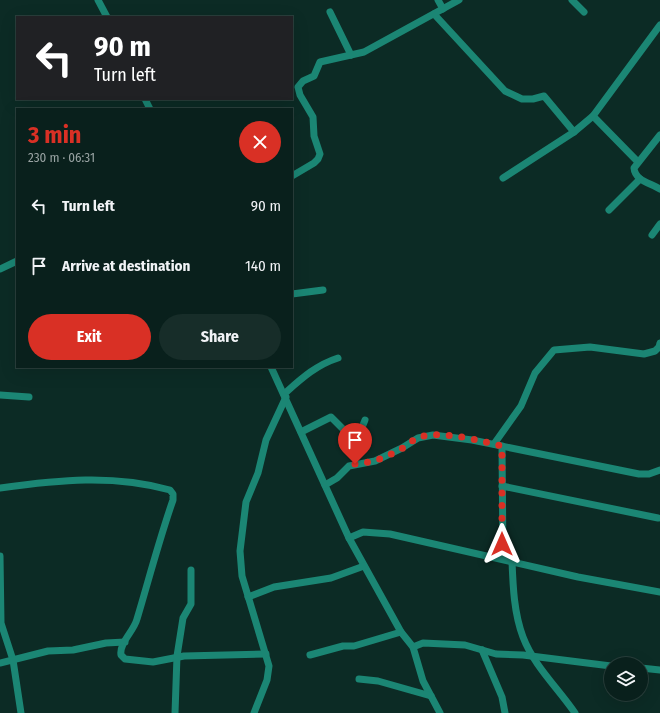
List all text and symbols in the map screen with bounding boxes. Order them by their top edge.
text: 90 m [94,30,151,63]
icon: left [28,32,80,84]
text: Turn left [94,64,156,86]
text: 3 min [28,121,81,149]
button: close [239,121,281,163]
text: 230 m · 06:31 [28,150,95,165]
icon: left [28,195,50,217]
text: Turn left [62,197,115,215]
text: 90 m [251,197,281,215]
icon: arrive [28,255,50,277]
text: Arrive at destination [62,257,190,275]
text: 140 m [245,257,281,275]
button: Exit [28,314,151,360]
button: Share [159,314,281,360]
pin [338,423,372,464]
icon: arrive [344,429,366,451]
position arrow [481,523,523,565]
map controls [604,657,648,701]
button: layers [604,657,648,701]

